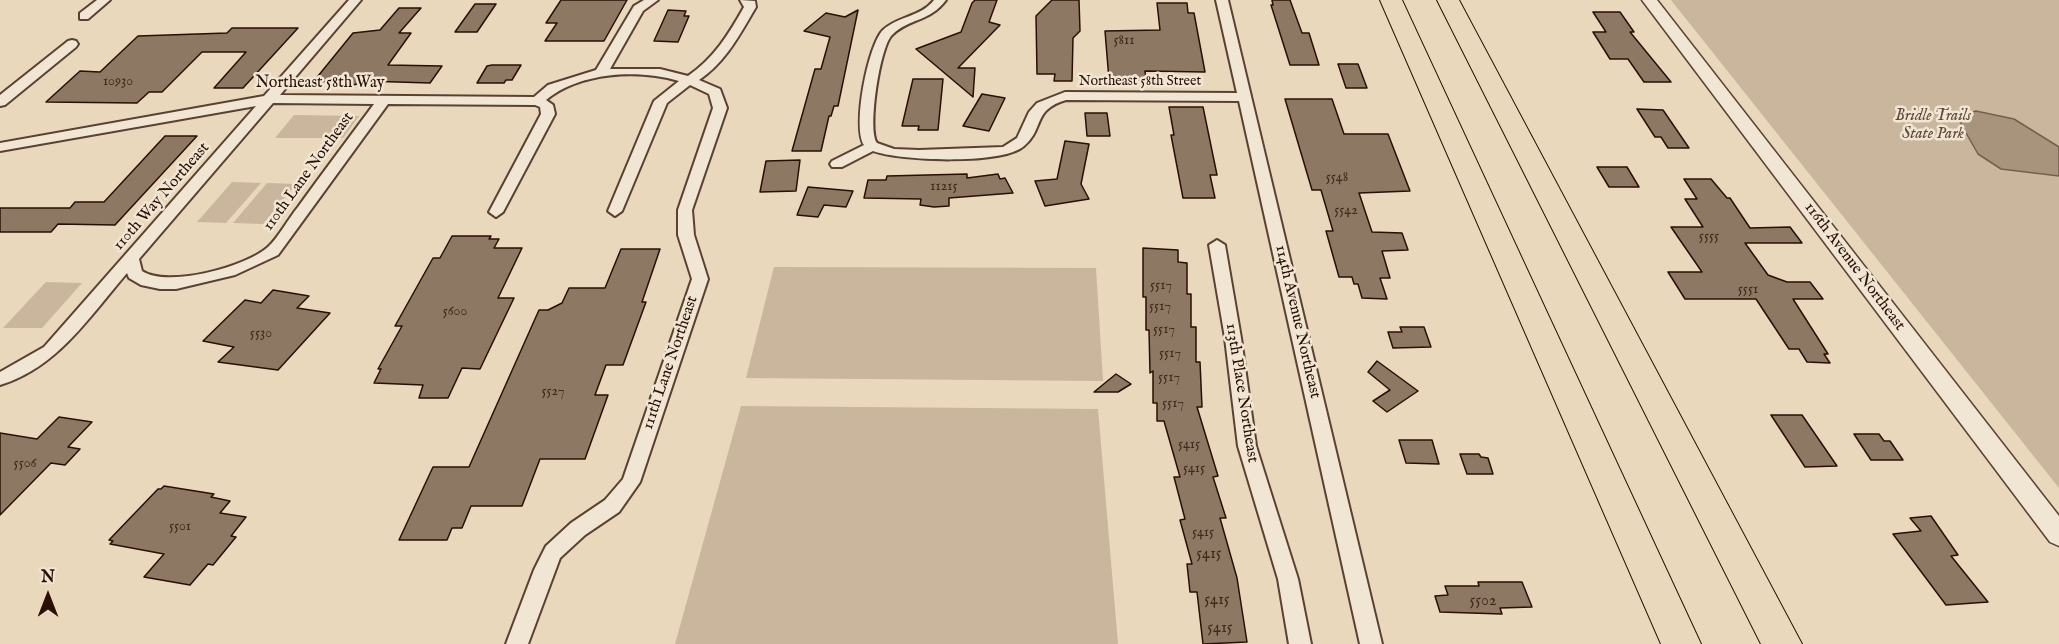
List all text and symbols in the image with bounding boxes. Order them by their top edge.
house number: 5811 [1114,33,1134,49]
house number: 10930 [103,74,133,90]
street label: Northeast 58th Way [255,74,385,94]
street label: Northeast 58th Street [1079,74,1201,90]
park label: Bridle Trails State Park [1895,107,1971,145]
street label: 110th Lane Northeast [259,109,359,235]
street label: 110th Way Northeast [110,139,214,255]
house number: 5548 [1326,170,1348,186]
house number: 11215 [930,179,958,195]
street label: 116th Avenue Northeast [1799,199,1909,335]
house number: 5542 [1334,203,1358,219]
house number: 5555 [1699,229,1719,245]
street label: 114th Avenue Northeast [1270,243,1324,401]
house number: 5517 [1150,278,1172,294]
house number: 5551 [1738,282,1758,298]
street label: 111th Lane Northeast [639,294,703,432]
house number: 5517 [1149,299,1171,315]
house number: 5600 [443,304,467,320]
house number: 5517 [1153,322,1175,338]
street label: 113th Place Northeast [1221,322,1261,464]
house number: 5530 [250,326,272,342]
house number: 5517 [1159,346,1181,362]
house number: 5517 [1158,370,1180,386]
house number: 5527 [541,384,565,400]
house number: 5517 [1162,396,1184,412]
house number: 5415 [1178,437,1200,453]
house number: 5506 [14,456,36,472]
house number: 5415 [1183,461,1205,477]
house number: 5501 [169,519,191,535]
house number: 5415 [1192,525,1214,541]
house number: 5415 [1196,545,1222,565]
north arrow [18,566,78,626]
text: N [41,568,55,588]
house number: 5415 [1204,591,1230,611]
house number: 5502 [1470,592,1496,612]
house number: 5415 [1207,619,1233,639]

